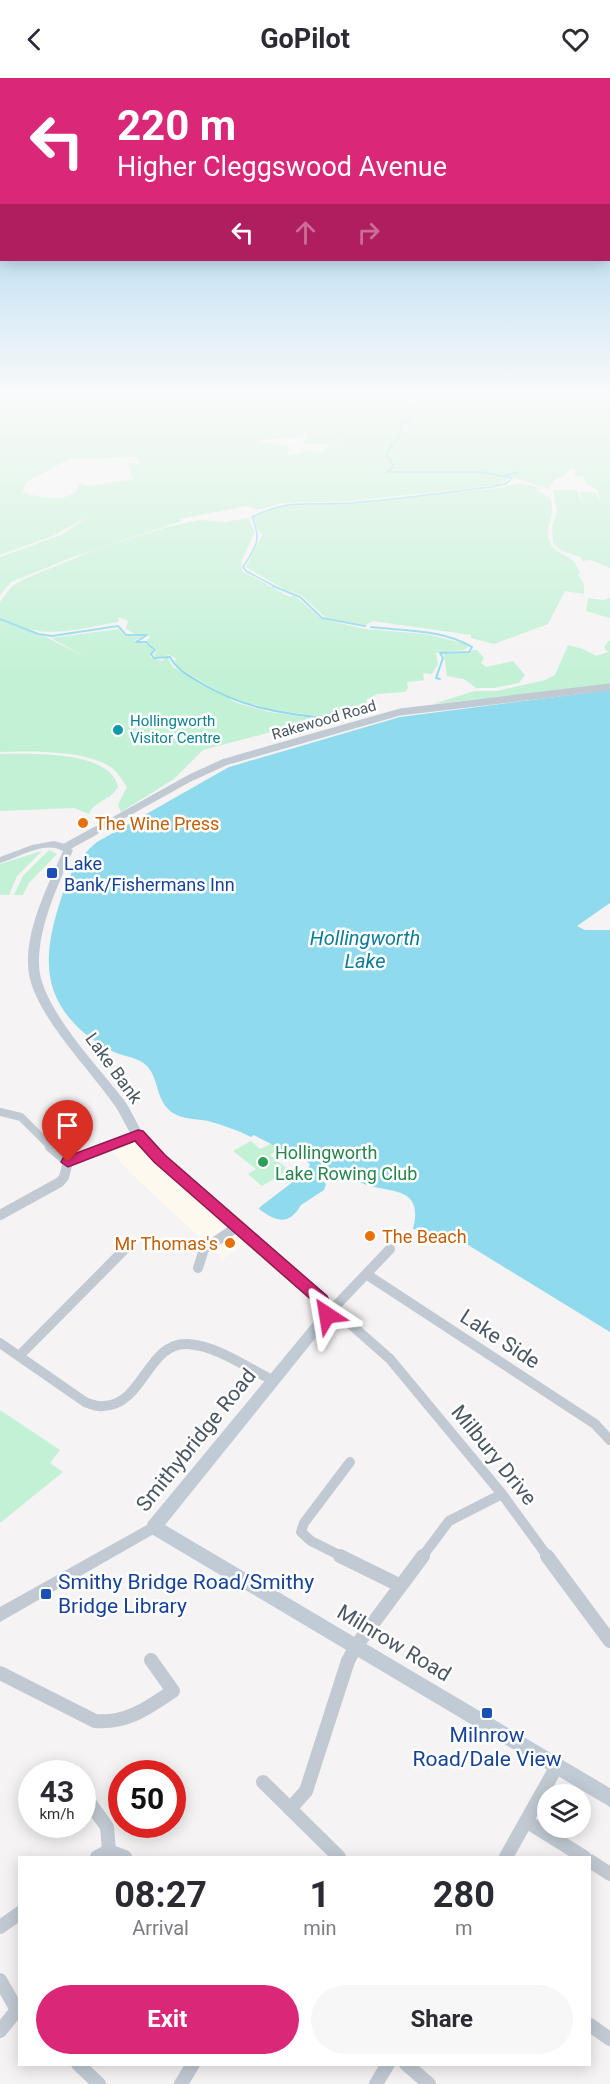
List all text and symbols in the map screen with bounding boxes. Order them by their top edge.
icon: back [18,23,51,56]
text: GoPilot [260,23,350,55]
icon: heart [559,23,592,56]
text: 220 m [117,101,236,150]
icon: left [18,102,96,180]
text: Higher Cleggswood Avenue [117,151,447,183]
icon: left [226,216,259,249]
icon: ahead [289,216,322,249]
icon: right [352,216,385,249]
street label: Rakewood Road [270,696,378,744]
place label: Hollingworth Visitor Centre [130,712,221,747]
marker: Hollingworth Visitor Centre [111,723,125,737]
place label: The Wine Press [95,813,219,834]
marker: The Wine Press [76,816,90,830]
place label: Lake Bank/Fishermans Inn [64,853,235,895]
marker: Lake Bank/Fishermans Inn [45,866,59,880]
water label: Hollingworth Lake [310,926,420,973]
street label: Lake Bank [81,1028,147,1108]
pin [42,1100,93,1162]
icon: arrive [51,1109,84,1142]
place label: Hollingworth Lake Rowing Club [275,1142,417,1184]
marker: Hollingworth Lake Rowing Club [256,1155,270,1169]
place label: The Beach [382,1226,467,1247]
marker: The Beach [363,1229,377,1243]
place label: Mr Thomas's [115,1233,218,1254]
marker: Mr Thomas's [223,1236,237,1250]
position arrow [295,1283,359,1347]
street label: Lake Side [456,1304,544,1374]
street label: Smithybridge Road [131,1364,261,1516]
street label: Milbury Drive [446,1400,542,1510]
place label: Smithy Bridge Road/Smithy Bridge Library [58,1570,314,1618]
marker: Smithy Bridge Road/Smithy Bridge Library [39,1587,53,1601]
street label: Milnrow Road [333,1600,455,1686]
marker: Milnrow Road/Dale View [480,1706,494,1720]
place label: Milnrow Road/Dale View [413,1723,562,1771]
speed limit sign: 50 [108,1760,186,1838]
text: 43 [40,1774,74,1809]
map controls [537,1784,591,1838]
button: layers [537,1784,591,1838]
text: km/h [39,1805,75,1823]
text: 08:27 [114,1874,207,1916]
text: 1 [310,1874,330,1916]
text: 280 [433,1874,495,1916]
text: Arrival [132,1916,189,1940]
text: min [303,1916,337,1940]
text: m [455,1916,473,1940]
button: Exit [36,1985,299,2054]
button: Share [311,1985,573,2054]

